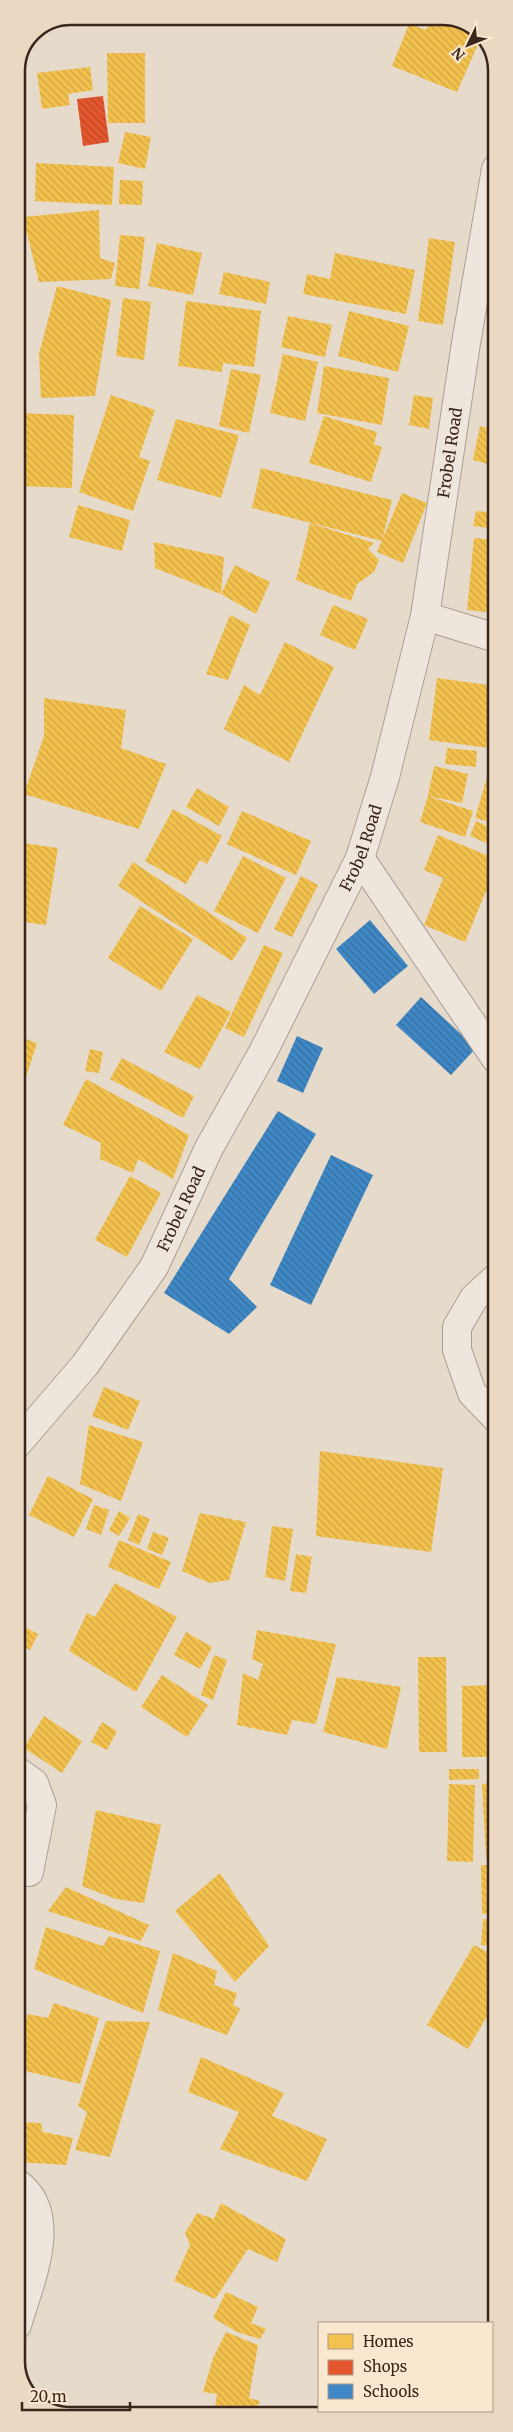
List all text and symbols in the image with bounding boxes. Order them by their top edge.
north arrow [443,20,493,70]
text: N [448,44,469,64]
street label: Frobel Road [433,406,466,499]
street label: Frobel Road [335,802,386,895]
street label: Frobel Road [153,1163,209,1255]
legend [318,2322,493,2412]
text: Homes [363,2332,414,2351]
text: Shops [363,2357,407,2376]
scale bar [22,2380,130,2412]
text: Schools [363,2382,419,2401]
text: 20 m [30,2387,67,2406]

